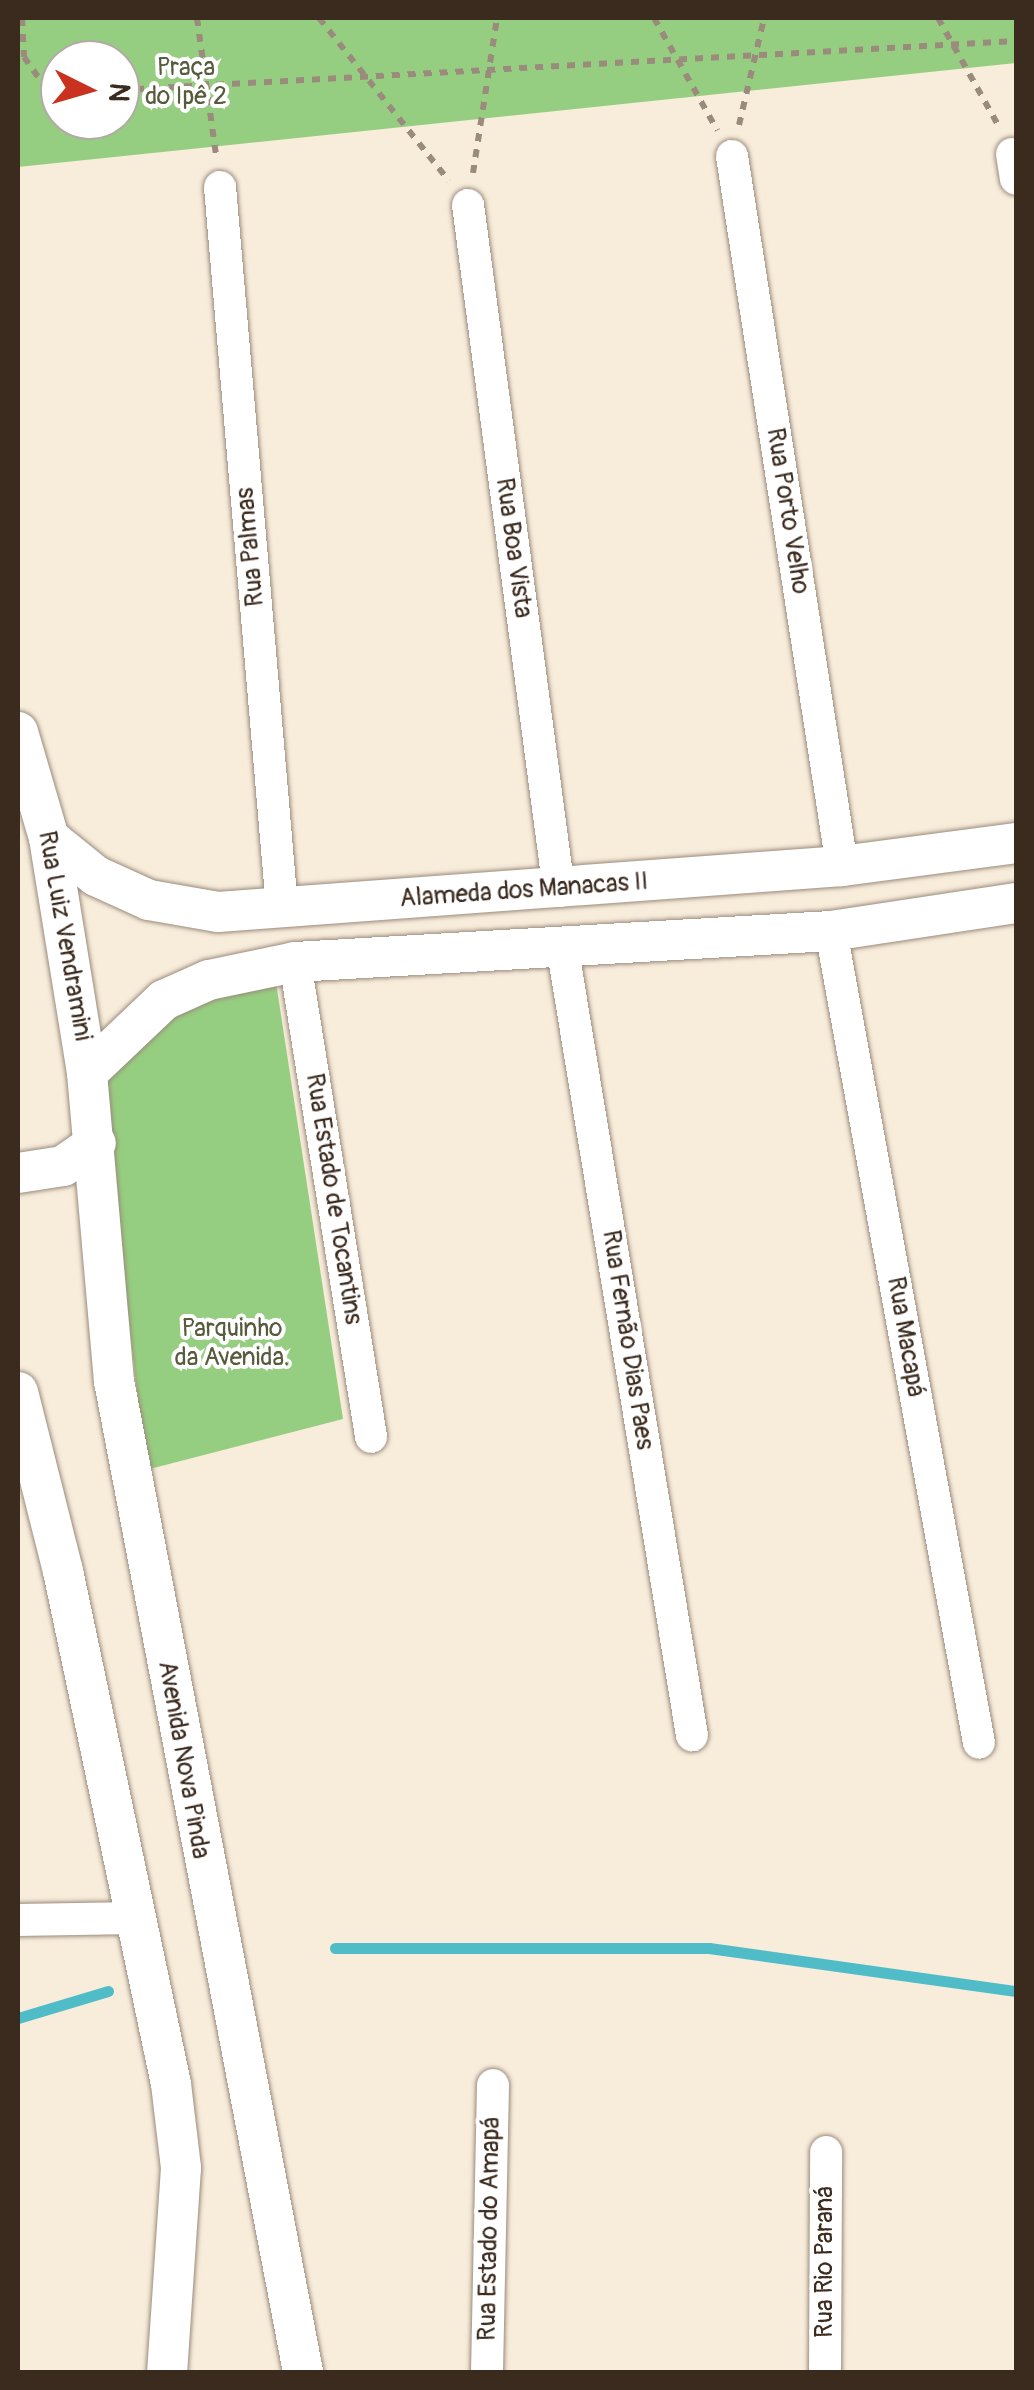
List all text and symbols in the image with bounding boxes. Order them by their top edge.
north arrow [40,40,140,140]
park label: Praça do Ipê 2 [145,54,227,113]
text: N [100,82,137,103]
street label: Rua Porto Velho [759,426,815,596]
street label: Rua Boa Vista [488,476,538,620]
street label: Rua Palmas [231,486,271,608]
street label: Rua Luiz Vendramini [31,829,97,1043]
street label: Alameda dos Manacas II [399,867,649,915]
street label: Rua Estado de Tocantins [298,1071,368,1327]
street label: Rua Fernão Dias Paes [595,1228,659,1452]
street label: Rua Macapá [880,1275,930,1399]
park label: Parquinho da Avenida. [174,1315,290,1374]
street label: Avenida Nova Pinda [151,1659,215,1861]
street label: Rua Estado do Amapá [473,2117,507,2341]
street label: Rua Rio Paraná [810,2186,840,2338]

